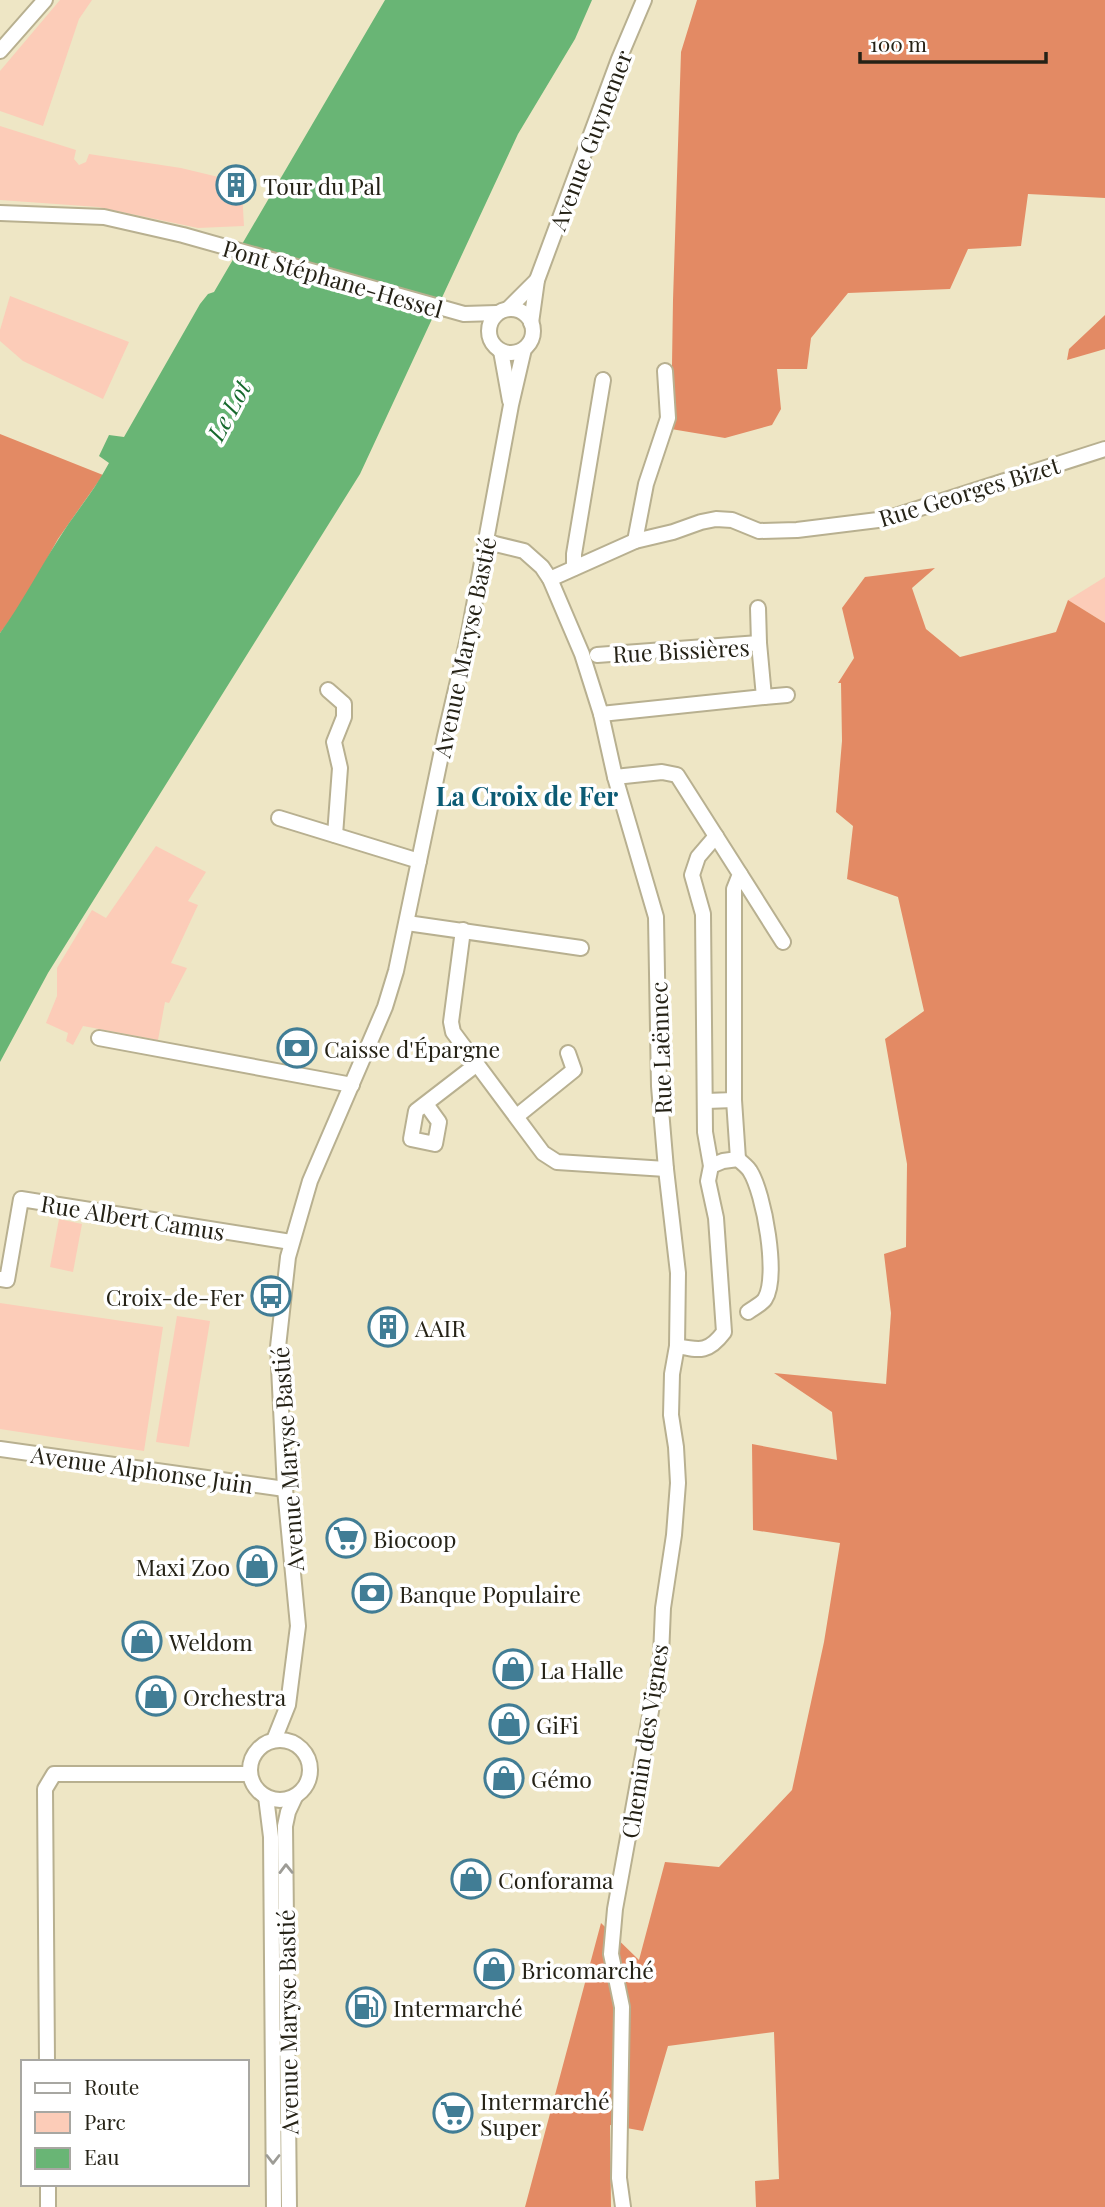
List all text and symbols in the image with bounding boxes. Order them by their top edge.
scale bar [860,21,1046,65]
text: 100 m [870,29,927,57]
street label: Avenue Guynemer [541,46,639,235]
building icon: Tour du Pal [215,164,257,206]
place label: Tour du Pal [263,170,382,201]
street label: Pont Stéphane-Hessel [219,232,447,324]
water label: Le Lot [198,373,258,447]
street label: Rue Georges Bizet [875,449,1064,533]
street label: Avenue Maryse Bastié [425,534,503,761]
street label: Rue Bissières [612,631,750,669]
district label: La Croix de Fer [436,778,618,813]
street label: Rue Laënnec [642,981,678,1115]
bank icon: Caisse d'Épargne [276,1027,318,1069]
place label: Caisse d'Épargne [324,1033,500,1064]
street label: Rue Albert Camus [39,1187,227,1247]
bus stop icon: Croix-de-Fer [250,1275,292,1317]
place label: Croix-de-Fer [106,1281,244,1312]
building icon: AAIR [367,1306,409,1348]
place label: AAIR [414,1312,467,1343]
street label: Avenue Maryse Bastié [264,1346,310,1573]
street label: Avenue Alphonse Juin [28,1438,255,1500]
supermarket icon: Biocoop [325,1517,367,1559]
place label: Biocoop [373,1523,456,1554]
shop icon: Maxi Zoo [236,1545,278,1587]
place label: Maxi Zoo [135,1551,230,1582]
bank icon: Banque Populaire [351,1572,393,1614]
place label: Banque Populaire [399,1578,581,1609]
shop icon: Weldom [121,1620,163,1662]
place label: Weldom [168,1626,253,1657]
street label: Chemin des Vignes [613,1642,675,1840]
shop icon: La Halle [492,1648,534,1690]
place label: La Halle [540,1654,624,1685]
shop icon: Orchestra [135,1675,177,1717]
place label: Orchestra [183,1681,287,1712]
shop icon: GiFi [488,1703,530,1745]
place label: GiFi [536,1709,579,1740]
shop icon: Gémo [483,1757,525,1799]
place label: Gémo [531,1763,592,1794]
shop icon: Conforama [450,1858,492,1900]
one-way arrow [278,1864,293,1875]
place label: Conforama [498,1864,614,1895]
street label: Avenue Maryse Bastié [270,1909,304,2136]
shop icon: Bricomarché [473,1948,515,1990]
place label: Bricomarché [521,1954,654,1985]
fuel station icon: Intermarché [345,1986,387,2028]
place label: Intermarché [393,1992,523,2023]
legend [21,2060,248,2186]
text: Route [84,2072,139,2100]
place label: Intermarché Super [480,2085,610,2142]
supermarket icon: Intermarché Super [432,2092,474,2134]
text: Parc [84,2107,126,2135]
text: Eau [84,2142,119,2170]
one-way arrow [265,2154,281,2165]

